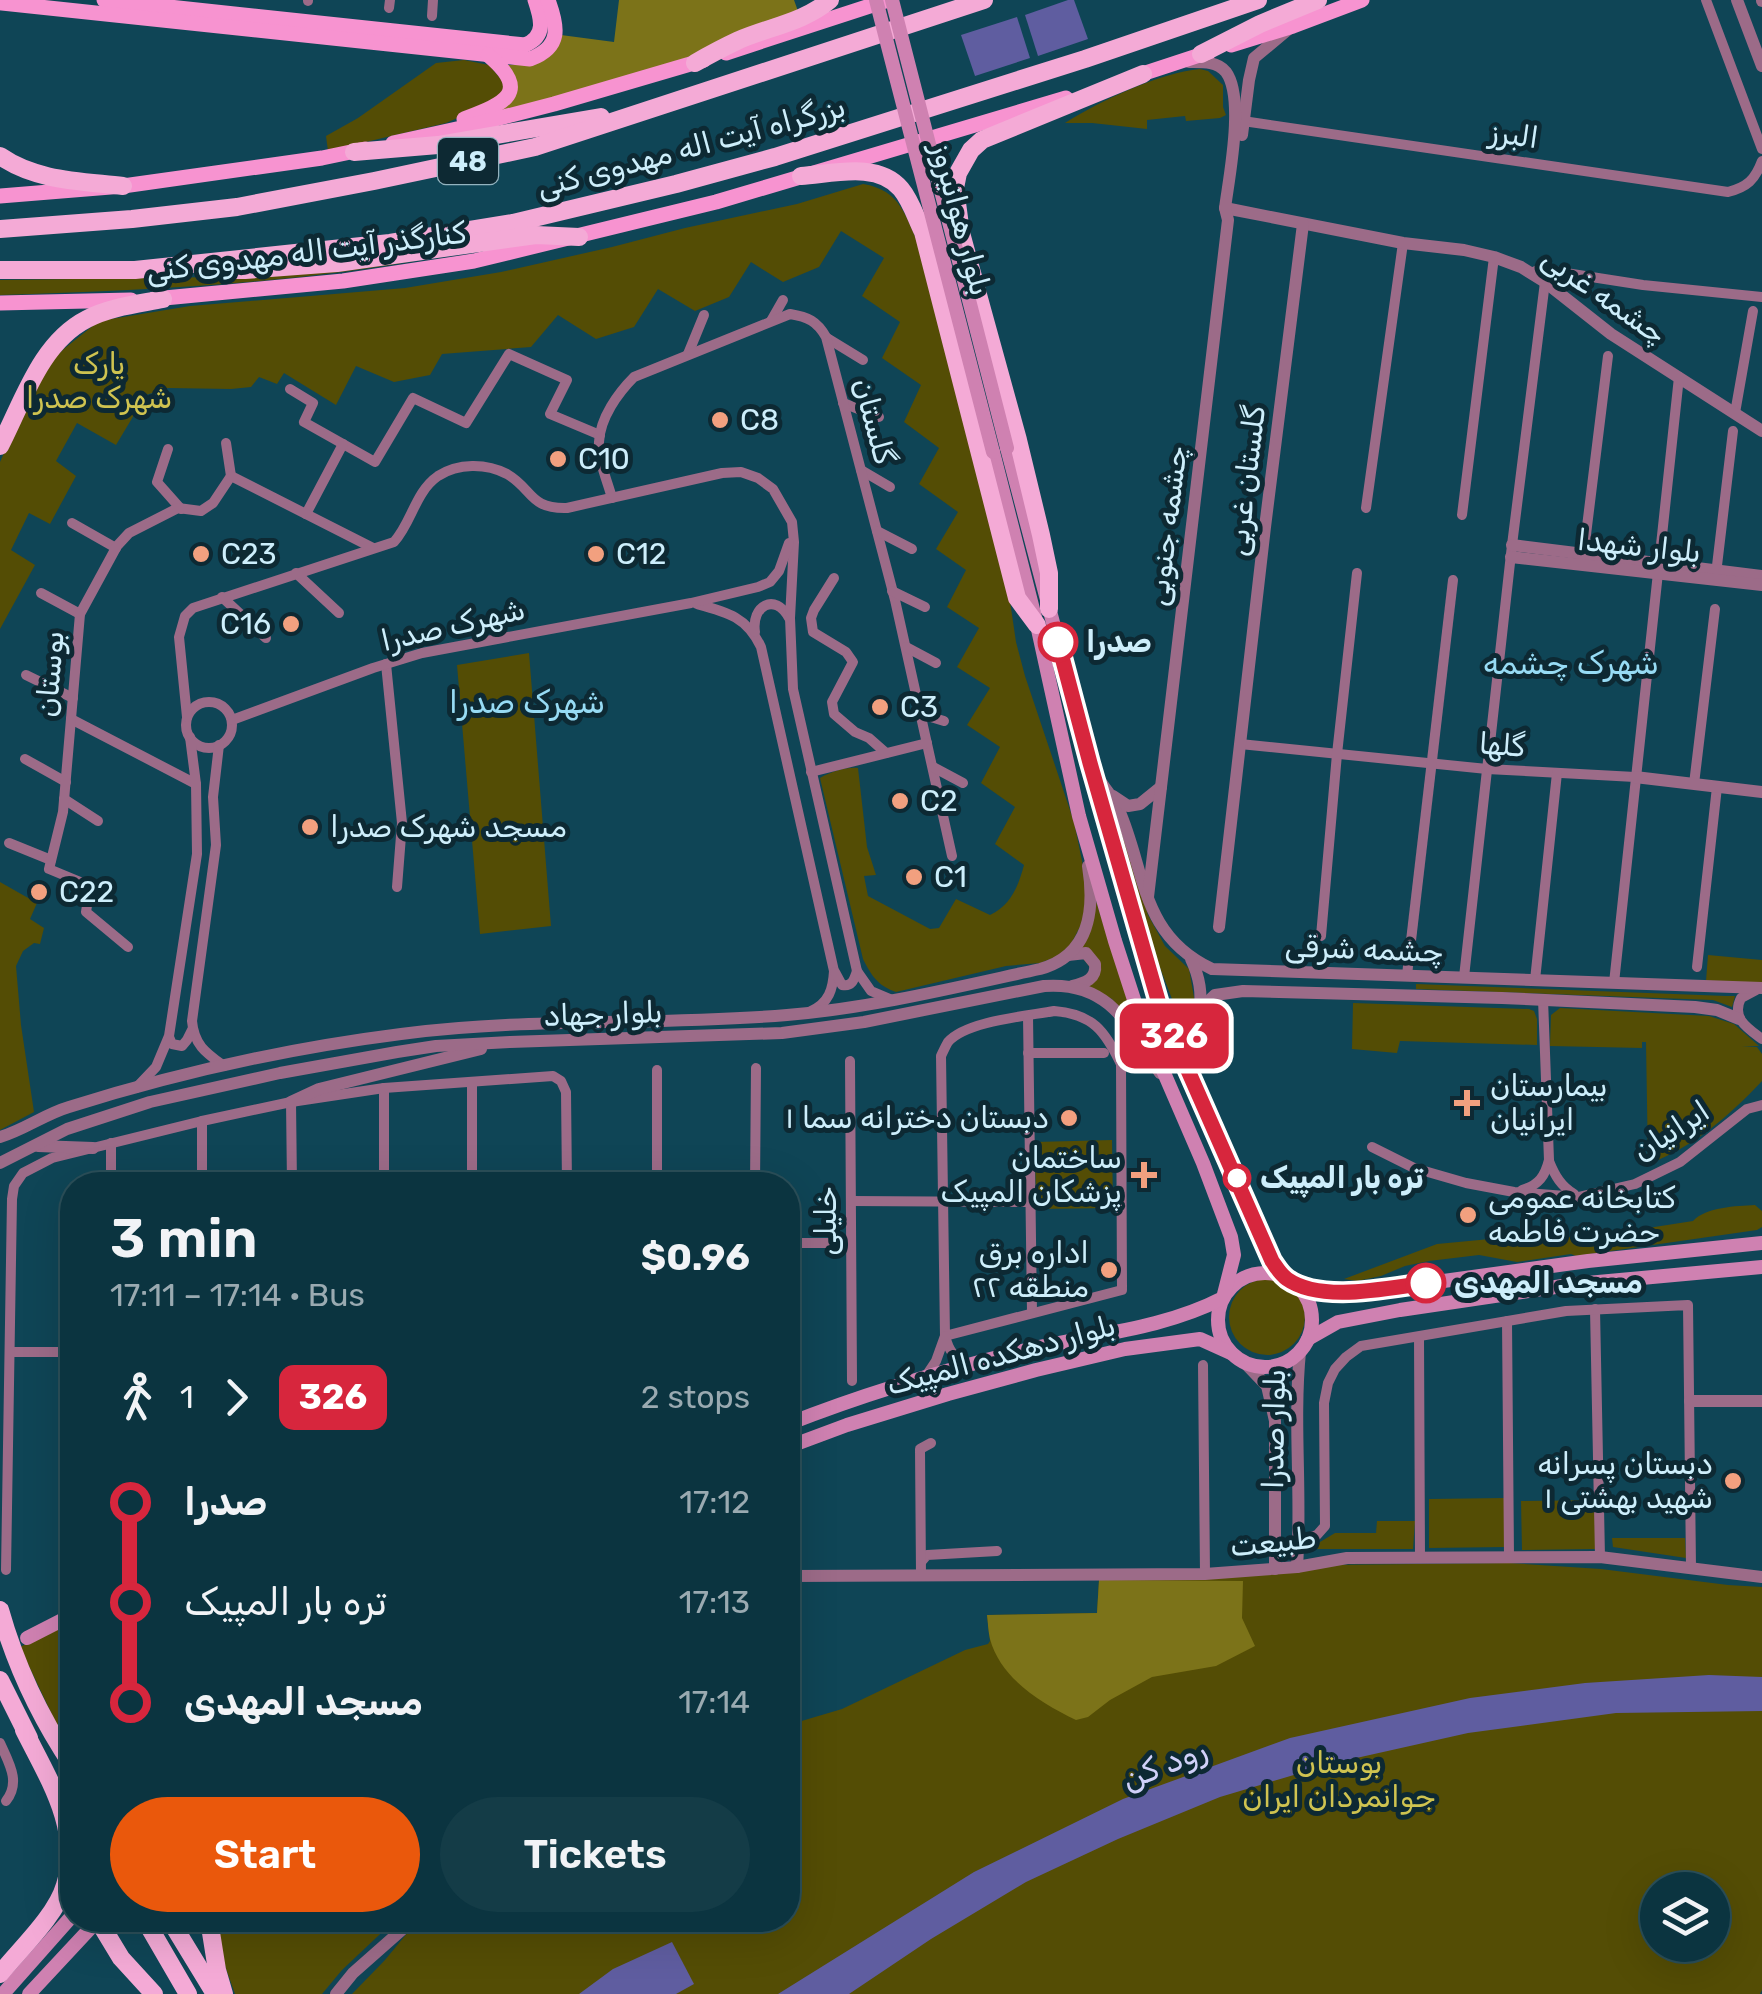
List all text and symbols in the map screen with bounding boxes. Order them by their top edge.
street label: بزرگراه آیت اله مهدوی کنی [533,88,849,206]
street label: البرز [1485,113,1541,156]
street label: بلوار هوانیروز [923,137,999,299]
road number: 48 [438,138,498,184]
street label: کنارگذر آیت اله مهدوی کنی [144,214,469,290]
street label: چشمه غربی [1535,240,1673,352]
park label: پارک شهرک صدرا [26,346,172,416]
street label: گلستان [845,374,903,468]
place label: C8 [740,402,779,438]
street label: گلستان غربی [1219,403,1273,558]
marker: C8 [709,409,731,431]
place label: C10 [578,441,630,477]
street label: چشمه جنوبی [1139,444,1195,608]
marker: C10 [547,448,569,470]
street label: بلوار شهدا [1575,522,1703,570]
place label: C23 [221,536,277,572]
place label: C12 [616,536,666,572]
marker: C23 [190,543,212,565]
marker: C12 [585,543,607,565]
street label: شهرک صدرا [377,591,529,659]
place label: C16 [220,606,271,642]
marker: C16 [280,613,302,635]
marker: صدرا [1039,623,1077,661]
place label: صدرا [1086,624,1152,660]
street label: بوستان [28,629,72,719]
district label: شهرک چشمه [1483,644,1659,682]
district label: شهرک صدرا [449,683,605,721]
place label: C3 [900,689,938,725]
marker: C3 [869,696,891,718]
street label: گلها [1478,725,1527,765]
place label: C2 [920,783,958,819]
marker: C2 [889,790,911,812]
place label: مسجد شهرک صدرا [330,809,567,845]
marker: مسجد شهرک صدرا [299,816,321,838]
place label: C1 [934,859,967,895]
marker: C1 [903,866,925,888]
place label: C22 [59,874,114,910]
marker: C22 [28,881,50,903]
street label: چشمه شرقی [1284,928,1444,970]
street label: بلوار جهاد [543,994,663,1034]
line badge: 326 [1116,1004,1232,1068]
text: 326 [1140,1015,1208,1057]
place label: بیمارستان ایرانیان [1490,1068,1608,1138]
marker: بیمارستان ایرانیان [1454,1090,1480,1116]
street label: ایرانیان [1626,1093,1716,1169]
place label: دبستان دخترانه سما ۱ [785,1100,1049,1136]
marker: دبستان دخترانه سما ۱ [1058,1107,1080,1129]
place label: ساختمان پزشکان المپیک [940,1140,1122,1212]
place label: تره بار المپیک [1260,1160,1424,1198]
marker: ساختمان پزشکان المپیک [1131,1162,1157,1188]
marker: تره بار المپیک [1224,1165,1250,1191]
place label: کتابخانه عمومی حضرت فاطمه [1488,1180,1676,1250]
street label: خلیلی [808,1186,844,1256]
marker: کتابخانه عمومی حضرت فاطمه [1457,1204,1479,1226]
text: 3 min [110,1206,257,1271]
text: $0.96 [641,1234,750,1280]
place label: اداره برق منطقه ۲۲ [972,1235,1089,1305]
marker: اداره برق منطقه ۲۲ [1098,1259,1120,1281]
marker: مسجد المهدی [1407,1264,1445,1302]
place label: مسجد المهدی [1454,1265,1643,1301]
text: 17:11 – 17:14 · Bus [110,1276,365,1314]
street label: بلوار دهکده المپیک [883,1307,1120,1405]
street label: بلوار صدرا [1255,1369,1293,1489]
icon: walk [110,1370,165,1425]
icon: forward [209,1370,264,1425]
text: 326 [299,1376,367,1418]
text: 1 [180,1378,194,1416]
text: 2 stops [641,1378,750,1416]
place label: دبستان پسرانه شهید بهشتی ۱ [1538,1446,1713,1516]
marker: دبستان پسرانه شهید بهشتی ۱ [1722,1470,1744,1492]
text: صدرا [184,1479,267,1525]
text: 17:12 [679,1483,750,1521]
street label: طبیعت [1228,1520,1318,1564]
text: تره بار المپیک [184,1579,387,1625]
text: 17:13 [679,1583,750,1621]
text: مسجد المهدی [184,1679,423,1725]
text: 17:14 [678,1683,750,1721]
water label: رود کن [1116,1730,1212,1798]
park label: بوستان جوانمردان ایران [1242,1745,1436,1815]
button: Start [110,1797,420,1912]
button: Tickets [440,1797,750,1912]
map controls [1640,1872,1730,1962]
button: layers [1640,1872,1730,1962]

